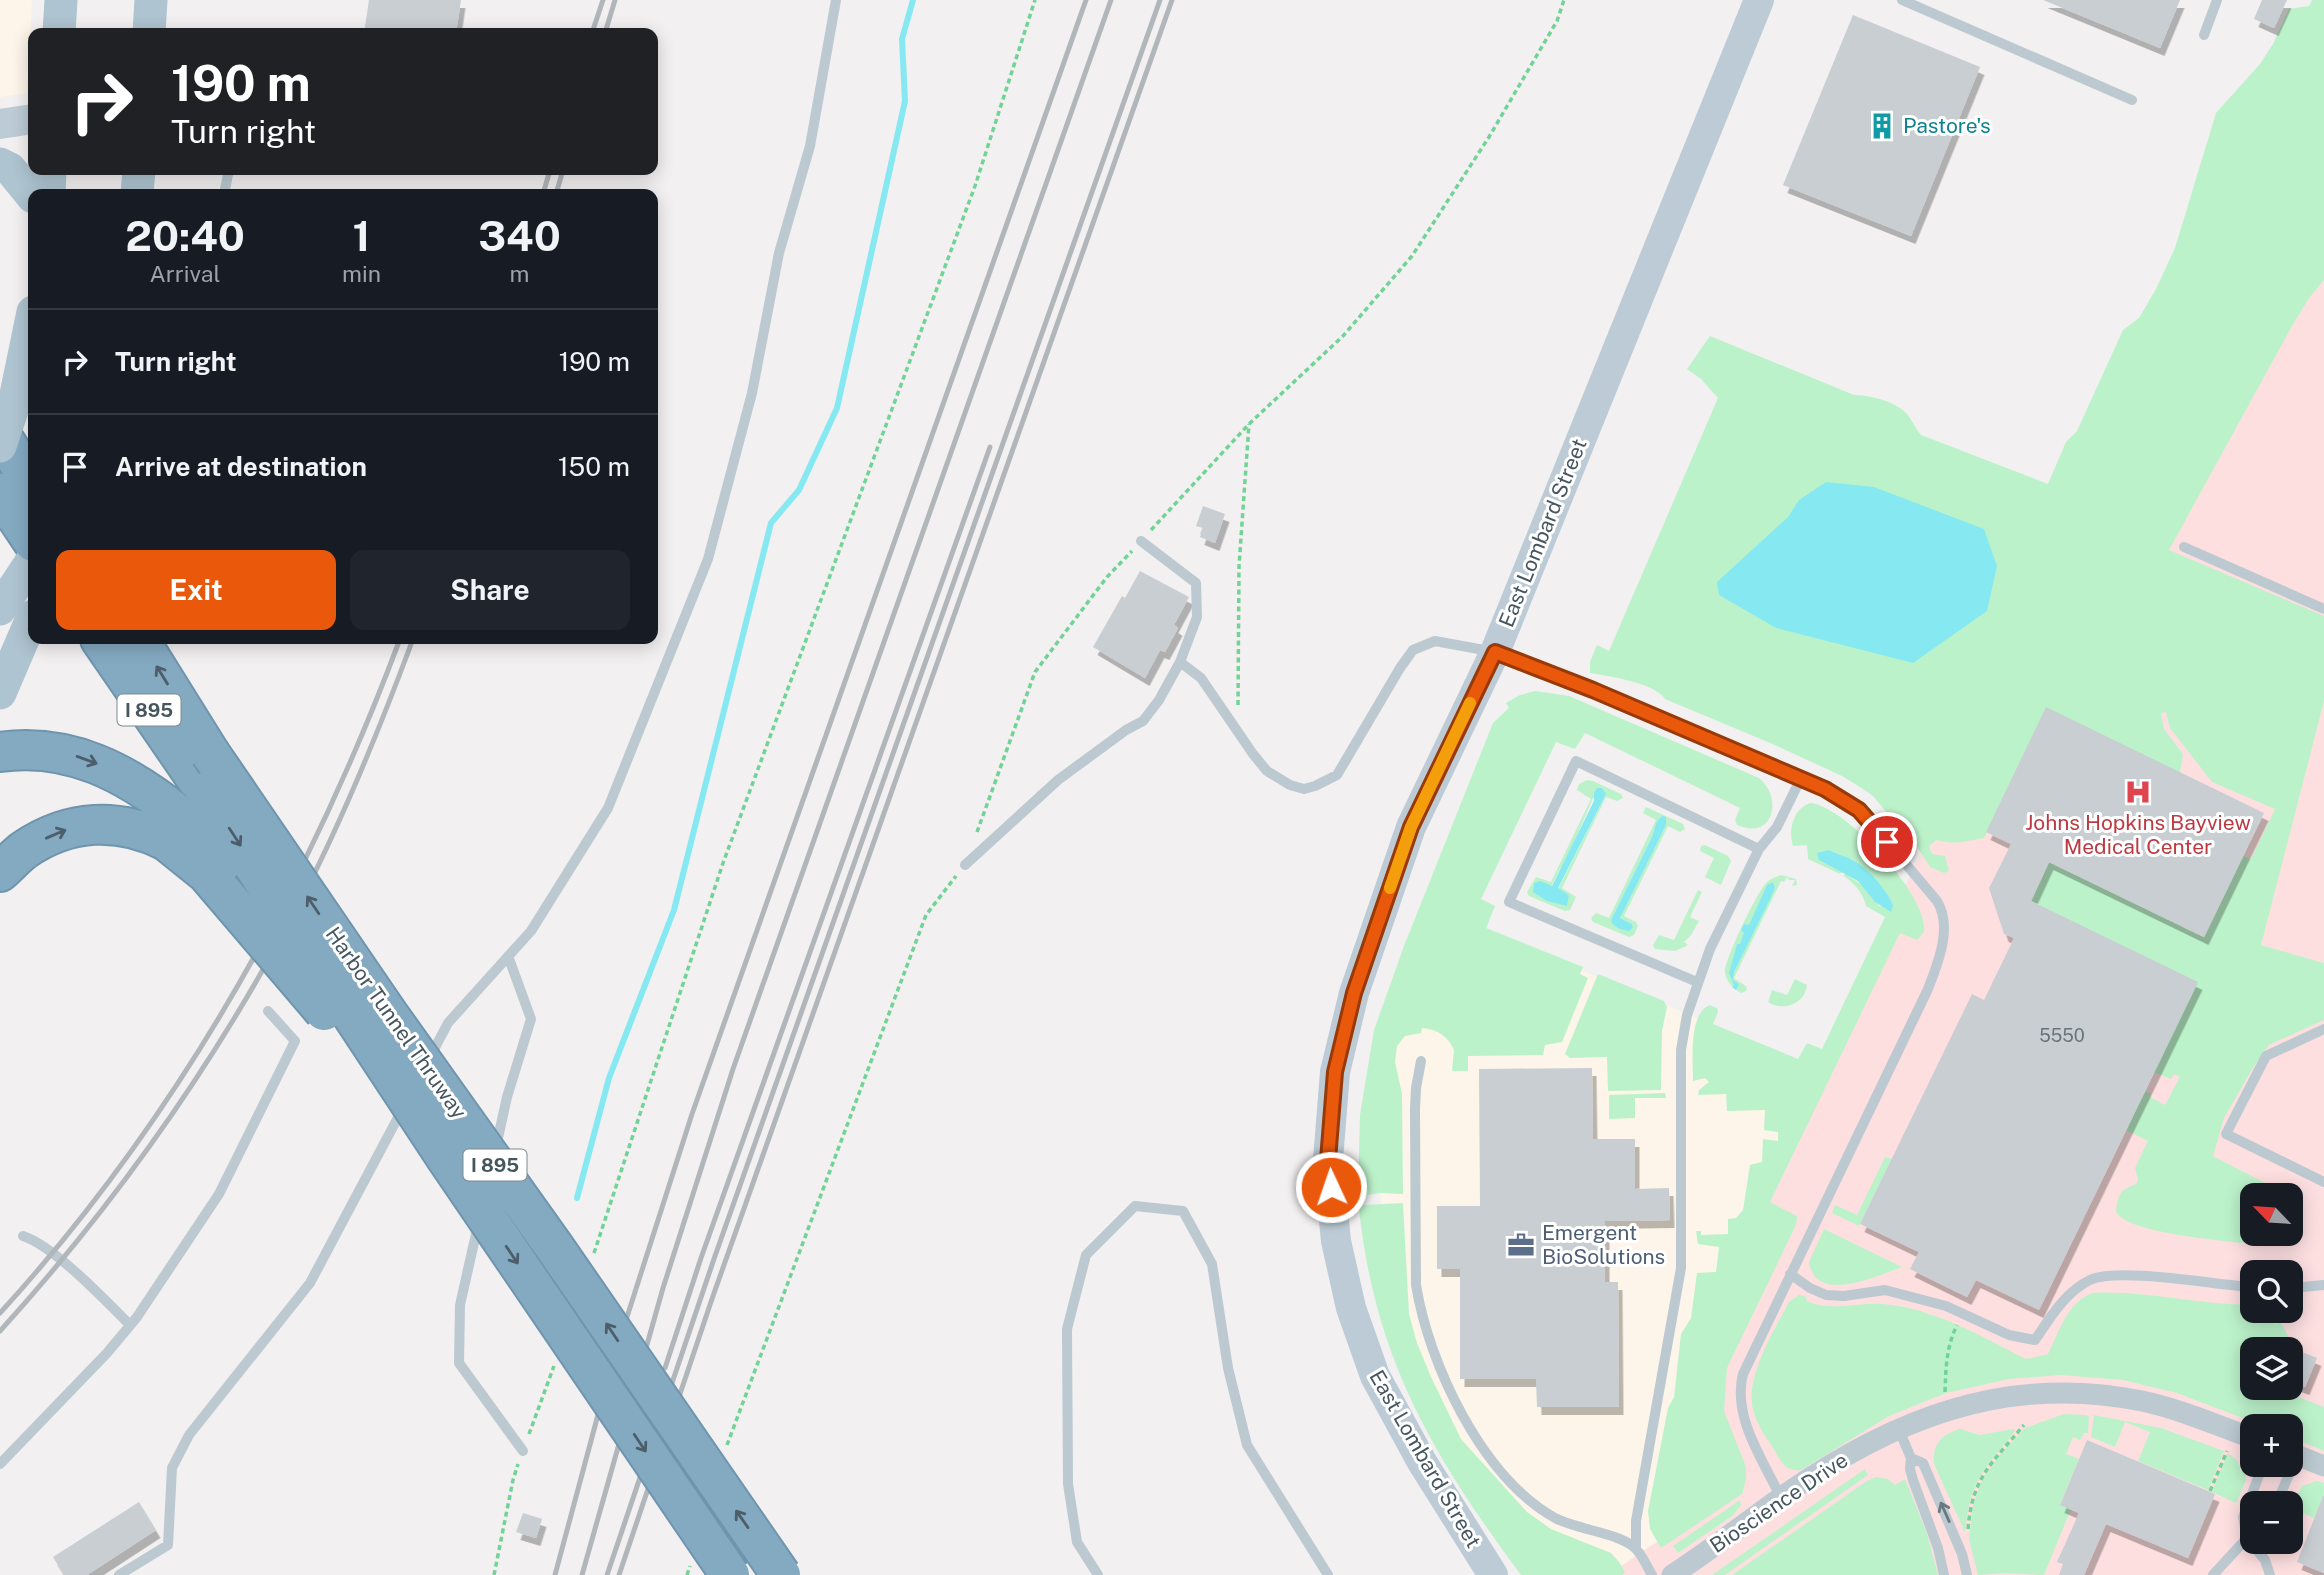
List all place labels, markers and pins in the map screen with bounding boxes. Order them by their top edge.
building icon: Pastore's [1867,111,1897,141]
place label: Pastore's [1903,113,1991,138]
hospital icon: Johns Hopkins Bayview Medical Center [2123,777,2153,807]
place label: Johns Hopkins Bayview Medical Center [2025,810,2251,859]
pin [1857,812,1917,872]
place label: Emergent BioSolutions [1542,1220,1665,1269]
office icon: Emergent BioSolutions [1506,1230,1536,1260]

